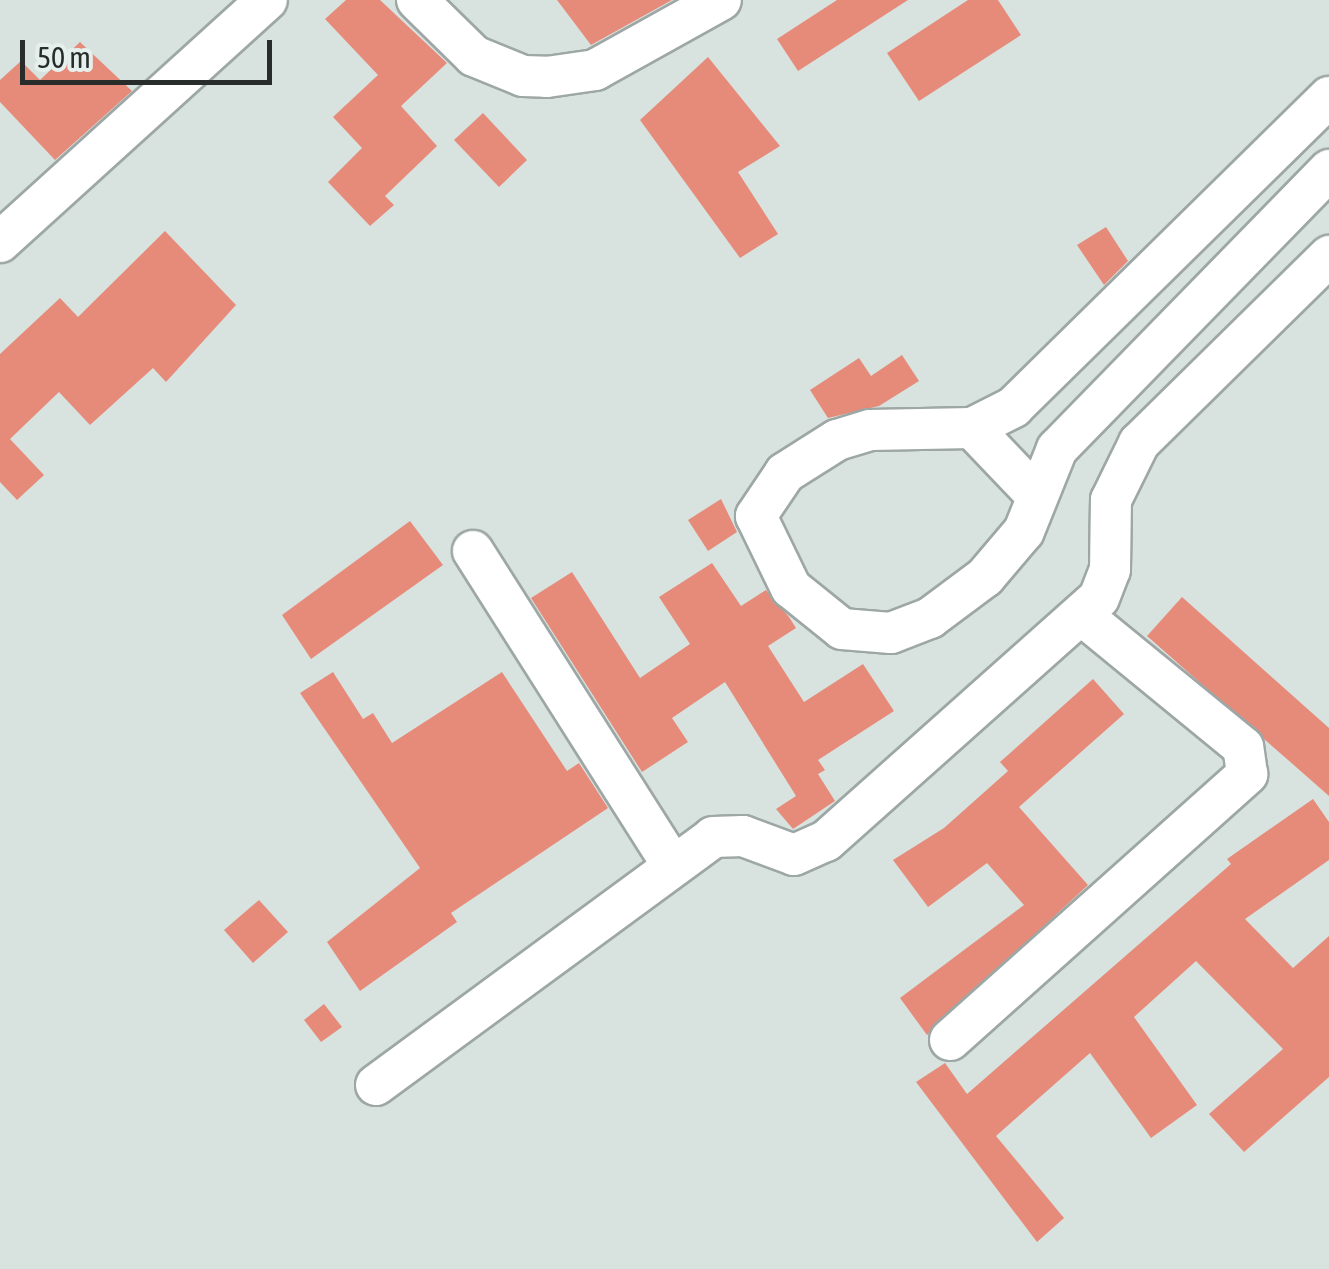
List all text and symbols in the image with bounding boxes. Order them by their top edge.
scale bar [25,20,278,82]
text: 50 m [37,40,91,74]

